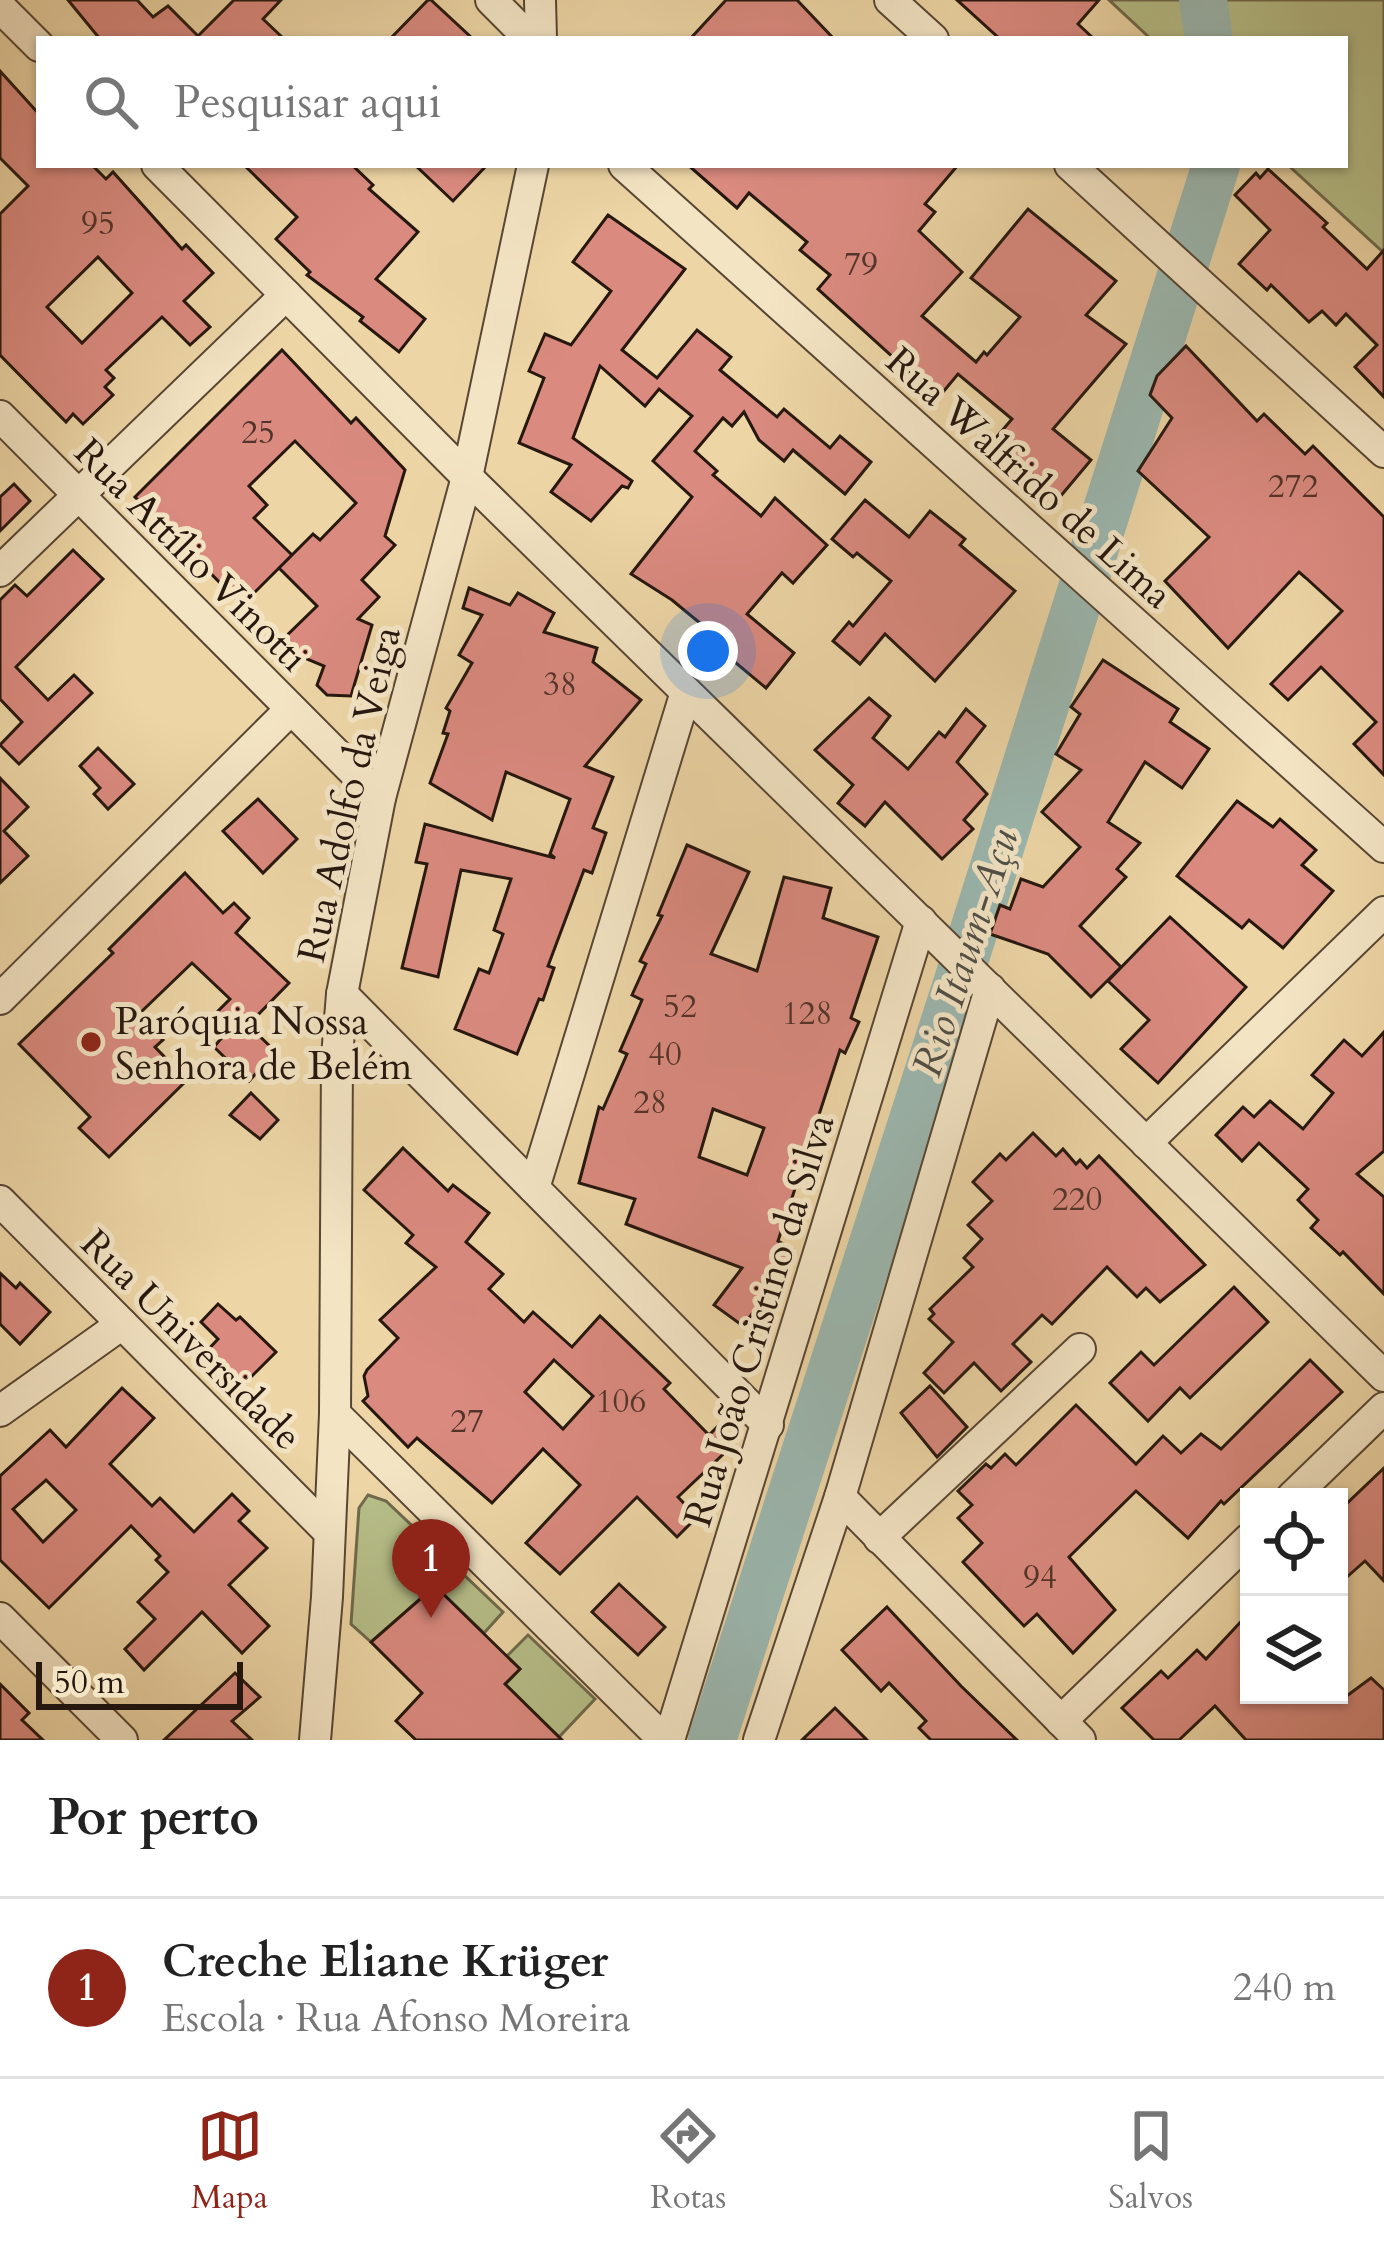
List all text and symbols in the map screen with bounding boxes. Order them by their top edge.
search box [36,36,1348,168]
icon: search [78,69,144,135]
text: Pesquisar aqui [174,72,441,133]
house number: 95 [81,201,115,246]
house number: 79 [844,242,878,287]
street label: Rua Walfrido de Lima [874,335,1184,621]
house number: 25 [241,410,275,455]
street label: Rua Attílio Vinotti [63,427,319,683]
house number: 272 [1268,464,1318,509]
street label: Rua Adolfo da Veiga [285,621,414,967]
your location [678,621,738,681]
house number: 38 [543,662,577,707]
water label: Rio Itaum-Açu [898,821,1032,1084]
house number: 52 [663,984,697,1029]
house number: 128 [782,991,832,1036]
place label: Paróquia Nossa Senhora de Belém [115,995,412,1093]
marker: Paróquia Nossa Senhora de Belém [78,1029,104,1055]
house number: 40 [648,1032,682,1077]
house number: 28 [633,1080,667,1125]
street label: Rua João Cristino da Silva [671,1108,847,1533]
house number: 220 [1052,1177,1102,1222]
street label: Rua Universidade [69,1218,313,1462]
house number: 106 [596,1379,646,1424]
house number: 27 [450,1399,484,1444]
map controls [1240,1488,1348,1704]
button: locate [1240,1488,1348,1596]
pin: 1 [392,1519,470,1618]
house number: 94 [1023,1555,1057,1600]
button: layers [1240,1596,1348,1704]
scale bar [36,1656,243,1709]
text: 50 m [54,1660,125,1705]
text: Por perto [48,1783,259,1853]
text: Creche Eliane Krüger [162,1931,608,1992]
text: 1 [77,1961,97,2014]
text: 240 m [1233,1961,1336,2014]
text: Escola · Rua Afonso Moreira [162,1992,631,2045]
tab: Mapa [191,2103,268,2220]
tab: Rotas [650,2103,726,2220]
tab: Salvos [1108,2103,1193,2220]

